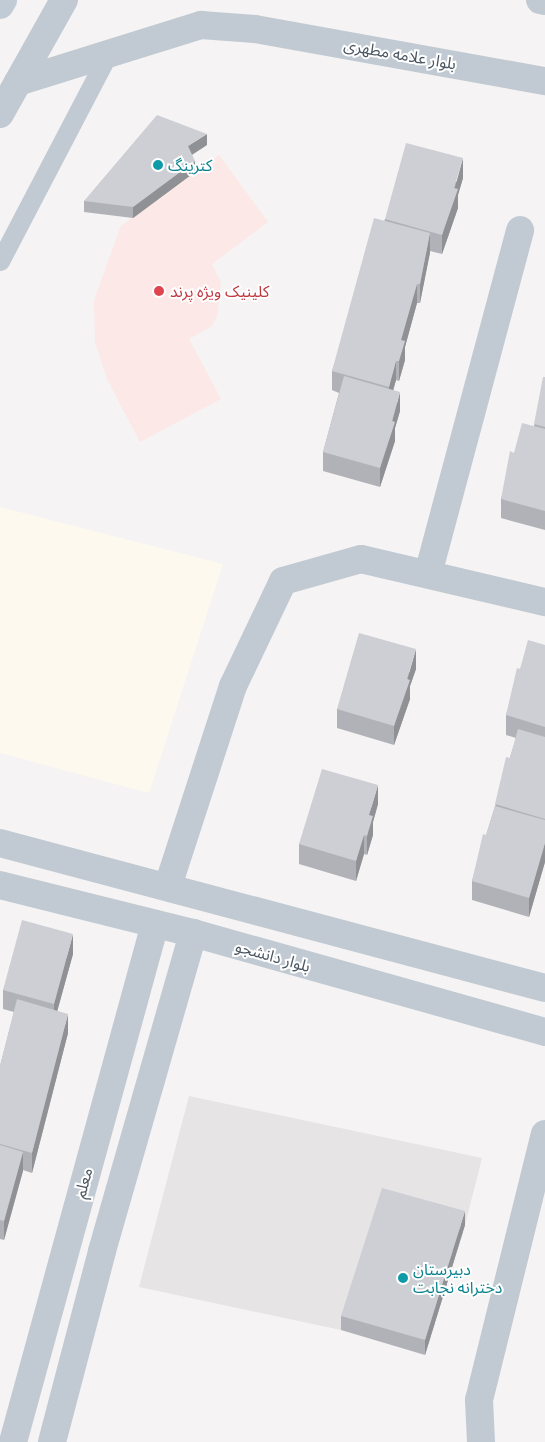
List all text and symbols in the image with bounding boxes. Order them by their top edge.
street label: بلوار علامه مطهری [342,35,458,73]
place label: کترینگ [168,155,212,175]
marker: کترینگ [152,159,164,171]
place label: کلینیک ویژه پرند [170,281,269,301]
marker: کلینیک ویژه پرند [152,284,166,298]
street label: بلوار دانشجو [233,936,313,976]
street label: معلم [70,1166,96,1200]
place label: دبیرستان دخترانه نجابت [413,1259,502,1297]
marker: دبیرستان دخترانه نجابت [397,1272,409,1284]

